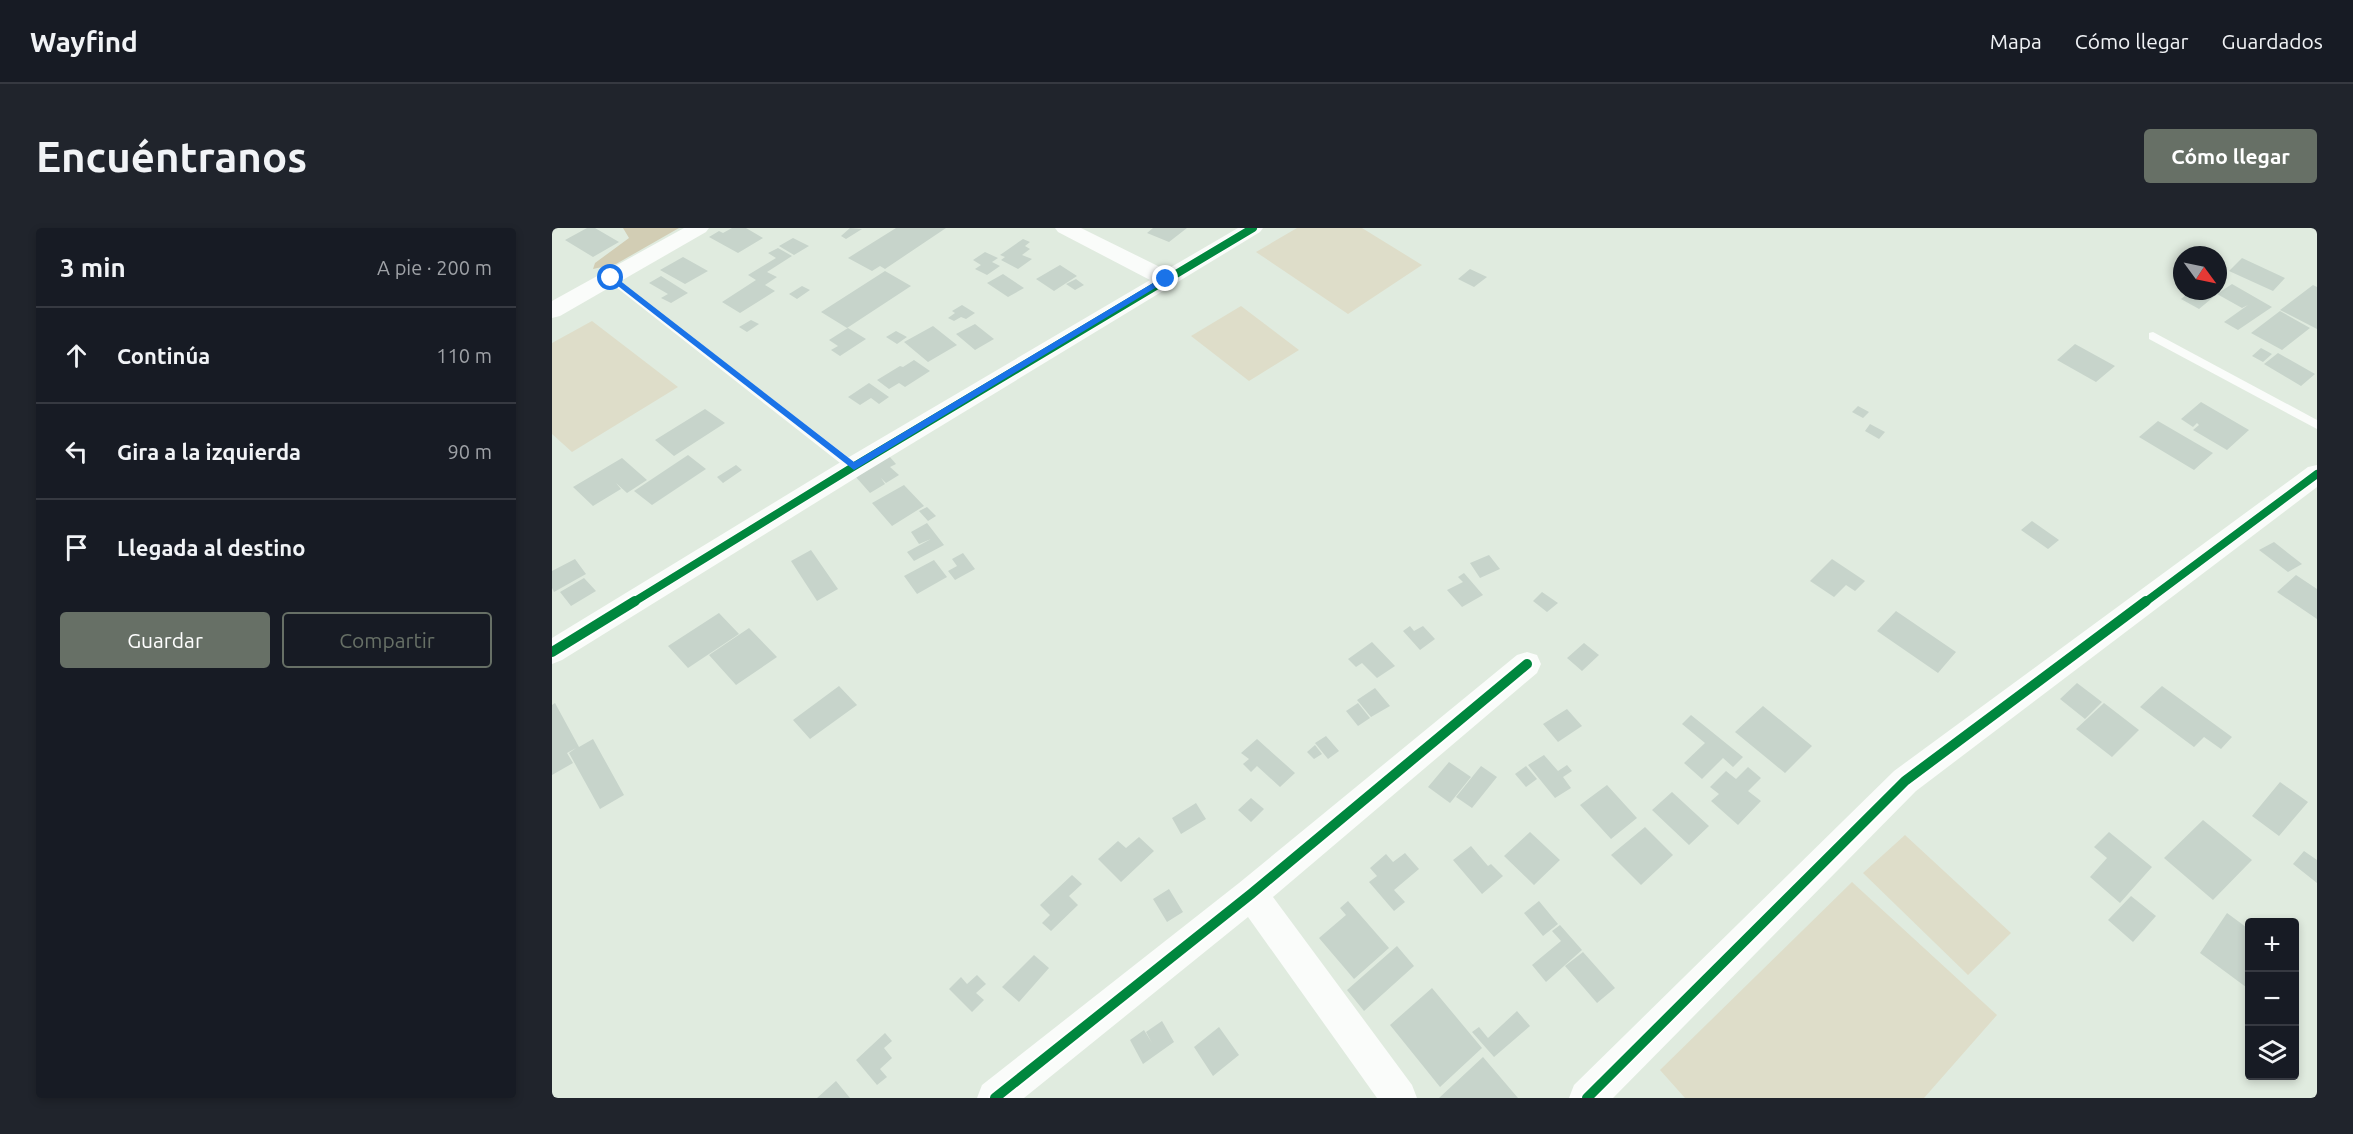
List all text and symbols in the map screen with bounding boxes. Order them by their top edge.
text: Wayfind [30,26,138,57]
text: Mapa [1990,29,2042,53]
text: Cómo llegar [2075,29,2189,53]
text: Guardados [2222,29,2323,53]
button: Cómo llegar [2144,129,2317,183]
text: Encuéntranos [36,133,307,180]
north arrow [2173,246,2227,300]
text: 3 min [60,253,126,282]
text: A pie · 200 m [377,256,492,279]
route start [597,264,623,290]
route end [1152,265,1178,291]
icon: ahead [60,339,93,372]
text: Continúa [117,343,210,368]
text: 110 m [436,344,492,367]
icon: left [60,435,93,468]
text: Gira a la izquierda [117,439,301,464]
text: 90 m [448,440,492,463]
icon: arrive [60,531,93,564]
text: Llegada al destino [117,535,305,560]
button: Guardar [60,612,270,668]
button: Compartir [282,612,492,668]
map controls [2245,918,2299,1080]
button: + [2245,918,2299,972]
button: − [2245,972,2299,1026]
button: layers [2245,1026,2299,1080]

